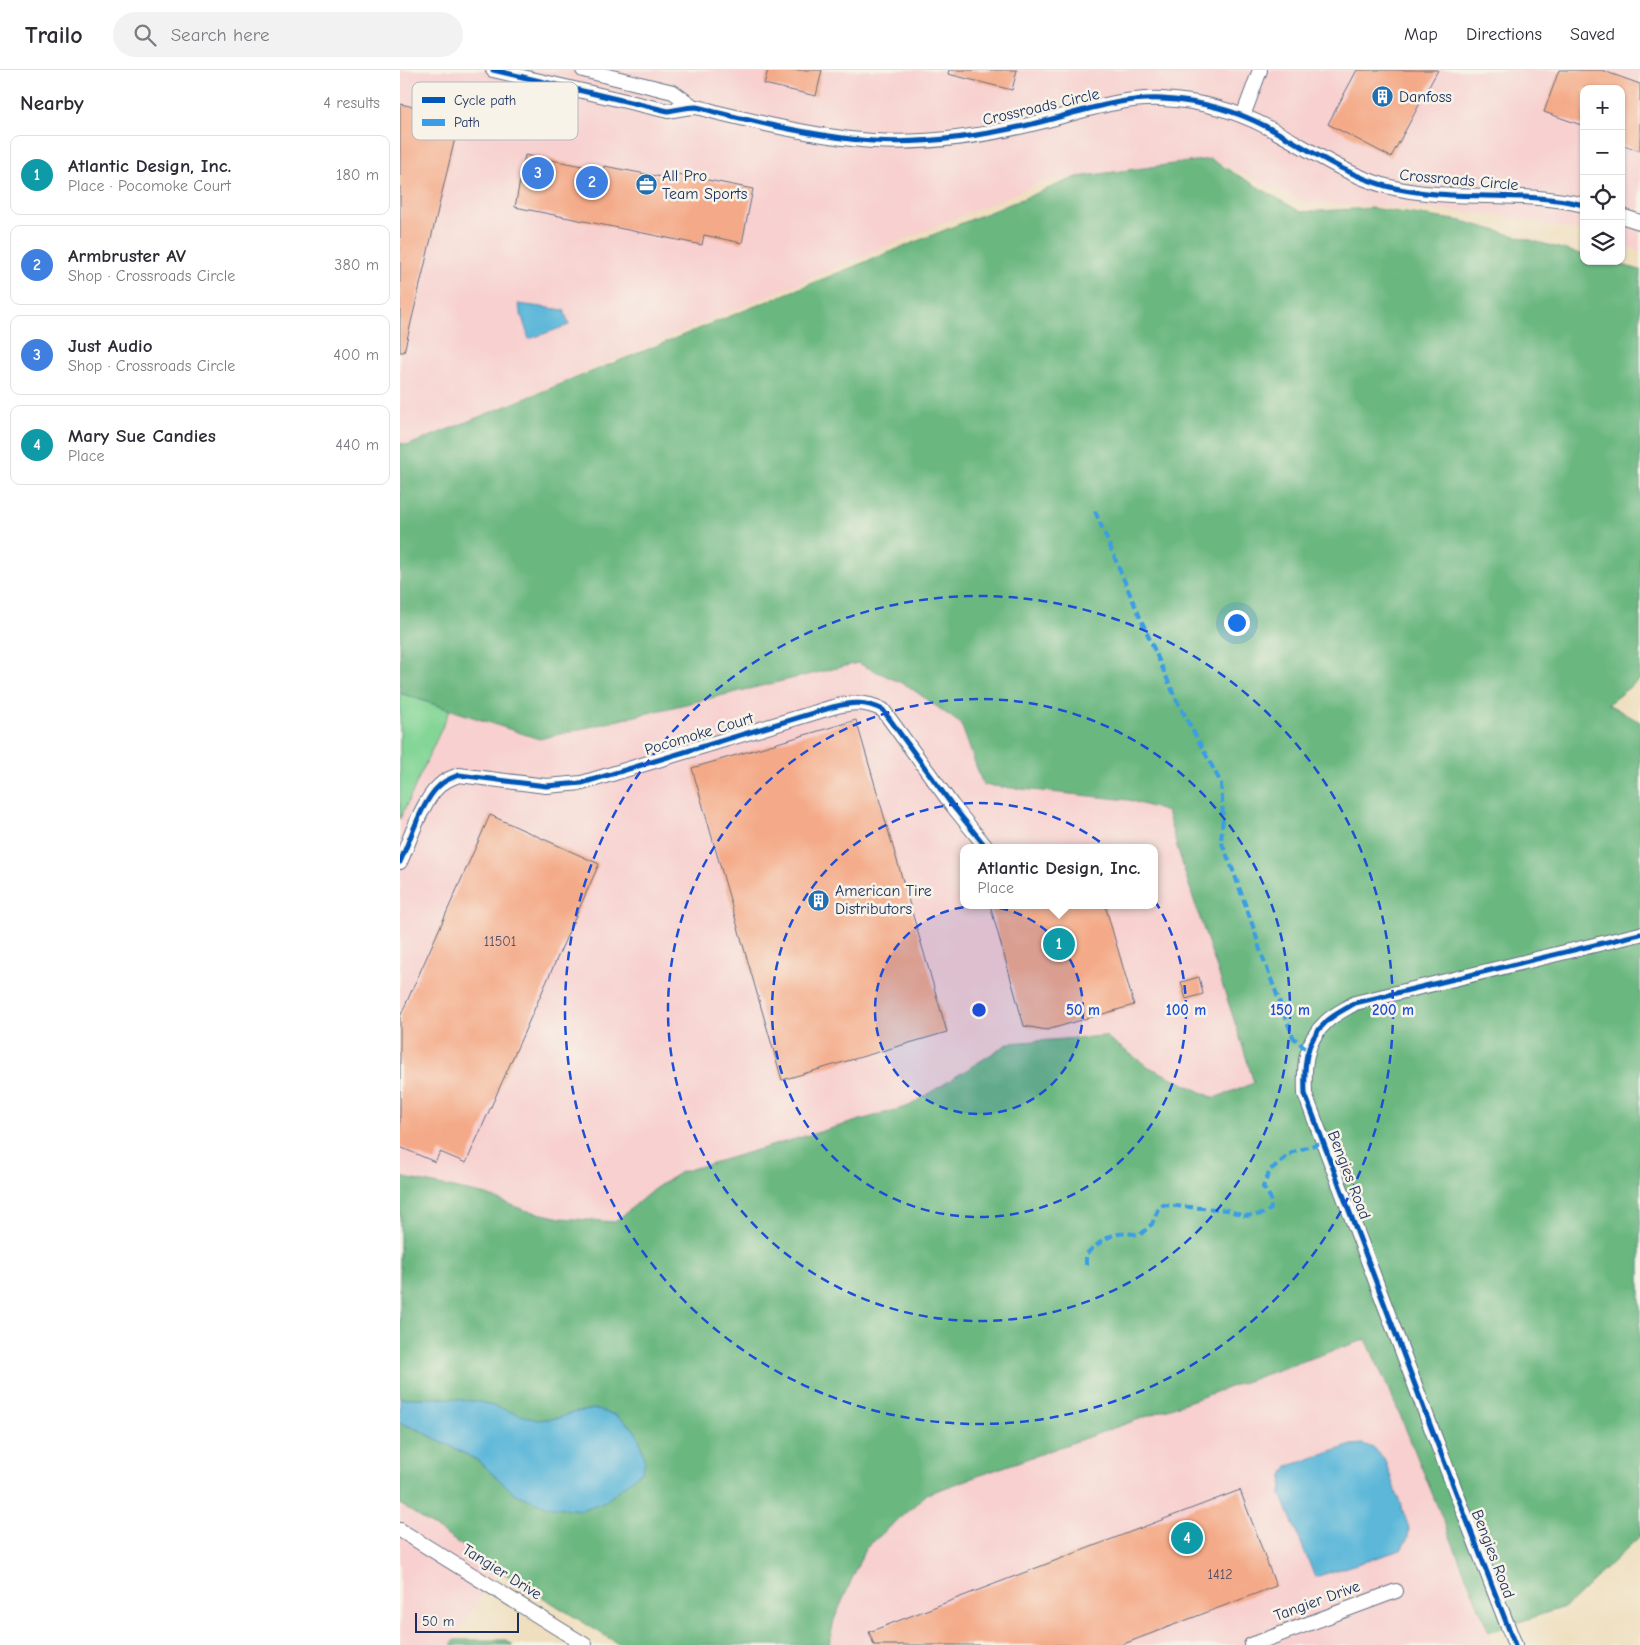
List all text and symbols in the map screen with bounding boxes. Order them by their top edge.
search box [113,12,463,57]
text: Trailo [25,21,83,49]
icon: search [131,21,159,49]
text: Search here [171,24,270,46]
text: Map [1404,24,1438,45]
text: Directions [1466,24,1542,45]
text: Saved [1570,24,1615,45]
legend [412,82,578,140]
street label: Crossroads Circle [981,85,1101,129]
building icon: Danfoss [1371,85,1395,109]
map controls [1580,85,1625,265]
button: + [1580,85,1625,130]
place label: Danfoss [1399,88,1452,106]
text: Nearby [20,91,84,115]
text: Cycle path [454,92,516,109]
text: 4 results [323,94,380,112]
text: Path [454,114,480,131]
button: − [1580,130,1625,175]
pin: 3 [522,154,554,192]
text: Atlantic Design, Inc. [68,155,231,177]
pin: 2 [576,163,608,201]
text: 1 [34,166,40,184]
text: 180 m [336,166,379,184]
street label: Crossroads Circle [1399,166,1519,194]
place label: All Pro Team Sports [662,167,748,203]
office icon: All Pro Team Sports [634,173,658,197]
button: locate [1580,175,1625,220]
text: Place · Pocomoke Court [68,177,231,195]
button: layers [1580,220,1625,265]
text: Armbruster AV [68,245,186,267]
text: 2 [33,256,41,274]
text: 380 m [334,256,379,274]
text: Shop · Crossroads Circle [68,267,235,285]
text: Just Audio [68,335,153,357]
text: 3 [33,346,41,364]
text: 400 m [333,346,379,364]
text: Shop · Crossroads Circle [68,357,235,375]
text: Mary Sue Candies [68,425,216,447]
text: 4 [33,436,41,454]
text: 440 m [335,436,379,454]
text: Place [68,447,104,465]
your location [1224,610,1250,636]
street label: Pocomoke Court [642,709,756,759]
popup [960,844,1158,909]
text: Atlantic Design, Inc. [977,857,1141,879]
text: Place [977,879,1014,897]
place label: American Tire Distributors [835,882,932,918]
building icon: American Tire Distributors [807,888,831,912]
pin: 1 [1043,925,1075,963]
house number: 11501 [484,933,516,950]
centre of rings [970,1001,988,1019]
text: 50 m [1066,1001,1100,1019]
text: 100 m [1166,1001,1206,1019]
text: 150 m [1270,1001,1310,1019]
text: 200 m [1372,1001,1414,1019]
street label: Bengies Road [1324,1128,1374,1222]
street label: Bengies Road [1468,1507,1518,1601]
pin: 4 [1171,1519,1203,1557]
street label: Tangier Drive [459,1540,545,1604]
house number: 1412 [1207,1566,1233,1583]
street label: Tangier Drive [1272,1577,1362,1625]
scale bar [415,1610,519,1633]
text: 50 m [422,1613,454,1630]

